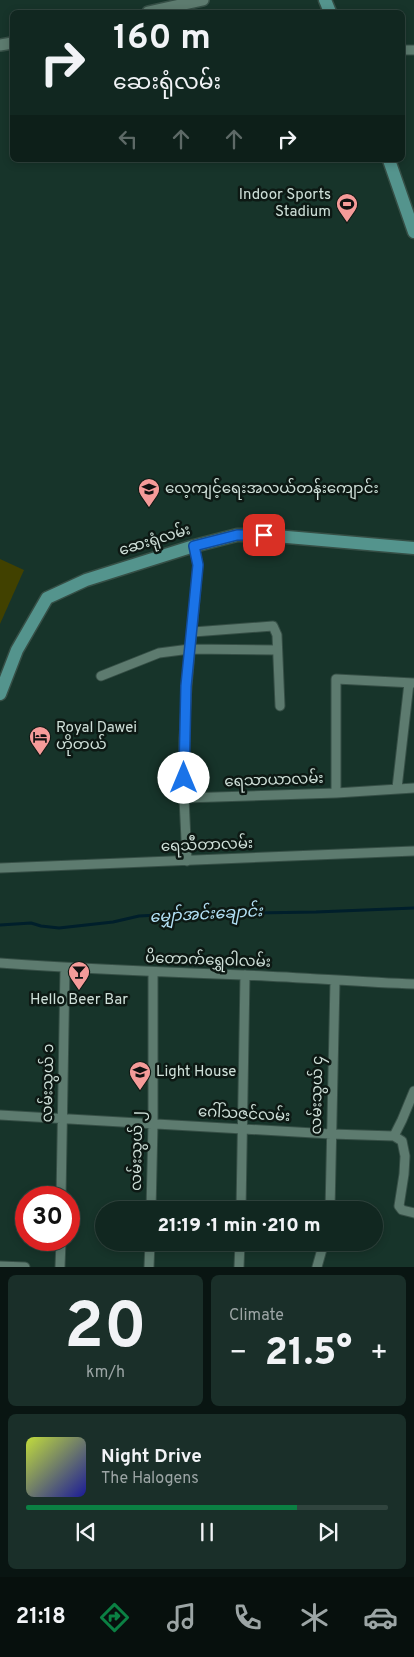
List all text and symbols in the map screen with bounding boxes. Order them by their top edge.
text: 160 m [113,17,211,61]
icon: right [30,30,95,95]
text: ဆေးရုံလမ်း [113,70,221,97]
icon: left [114,125,142,153]
icon: ahead [167,125,195,153]
icon: ahead [220,125,248,153]
icon: right [273,125,301,153]
place label: Indoor Sports Stadium [239,186,331,222]
sports icon: Indoor Sports Stadium [335,192,359,223]
school or university icon: လေ့ကျင့်ရေးအလယ်တန်းကျောင်း [137,477,161,508]
place label: လေ့ကျင့်ရေးအလယ်တန်းကျောင်း [165,478,379,500]
pin [243,514,285,556]
street label: ဆေးရုံလမ်း [116,519,193,562]
icon: arrive [250,521,278,549]
place label: Royal Dawei ဟိုတယ် [56,719,137,756]
hotel icon: Royal Dawei ဟိုတယ် [28,725,52,756]
position arrow [157,751,209,803]
street label: ရေသာယာလမ်း [224,768,324,793]
street label: ရေသီတာလမ်း [160,833,254,858]
water label: မျှော်အင်းချောင်း [149,899,265,930]
street label: ပိတောက်ရွှေဝါလမ်း [145,947,271,974]
bar icon: Hello Beer Bar [67,960,91,991]
place label: Hello Beer Bar [30,991,128,1010]
street label: လမ်းသွယ် ၁ [37,1043,59,1123]
street label: လမ်းသွယ် ၄ [306,1055,329,1135]
school or university icon: Light House [128,1060,152,1091]
place label: Light House [156,1063,236,1082]
street label: ဂေါ်သဇင်လမ်း [197,1101,291,1127]
street label: လမ်းသွယ် ၂ [126,1111,149,1191]
speed limit sign: 30 [15,1186,80,1251]
text: 21:19 · 1 min · 210 m [157,1214,321,1238]
text: 20 [64,1289,147,1371]
text: Climate [229,1306,284,1326]
text: 21.5° [265,1330,352,1379]
text: − [229,1336,247,1372]
text: + [370,1336,388,1372]
text: km/h [86,1363,125,1383]
text: Night Drive [101,1445,202,1469]
text: The Halogens [101,1469,199,1489]
icon: previous [72,1518,100,1546]
icon: pause [193,1518,221,1546]
icon: next [314,1518,342,1546]
icon: directions [97,1600,132,1635]
icon: music [164,1600,199,1635]
icon: phone [230,1600,265,1635]
icon: climate [297,1600,332,1635]
icon: car [363,1600,398,1635]
text: 21:18 [16,1604,66,1631]

